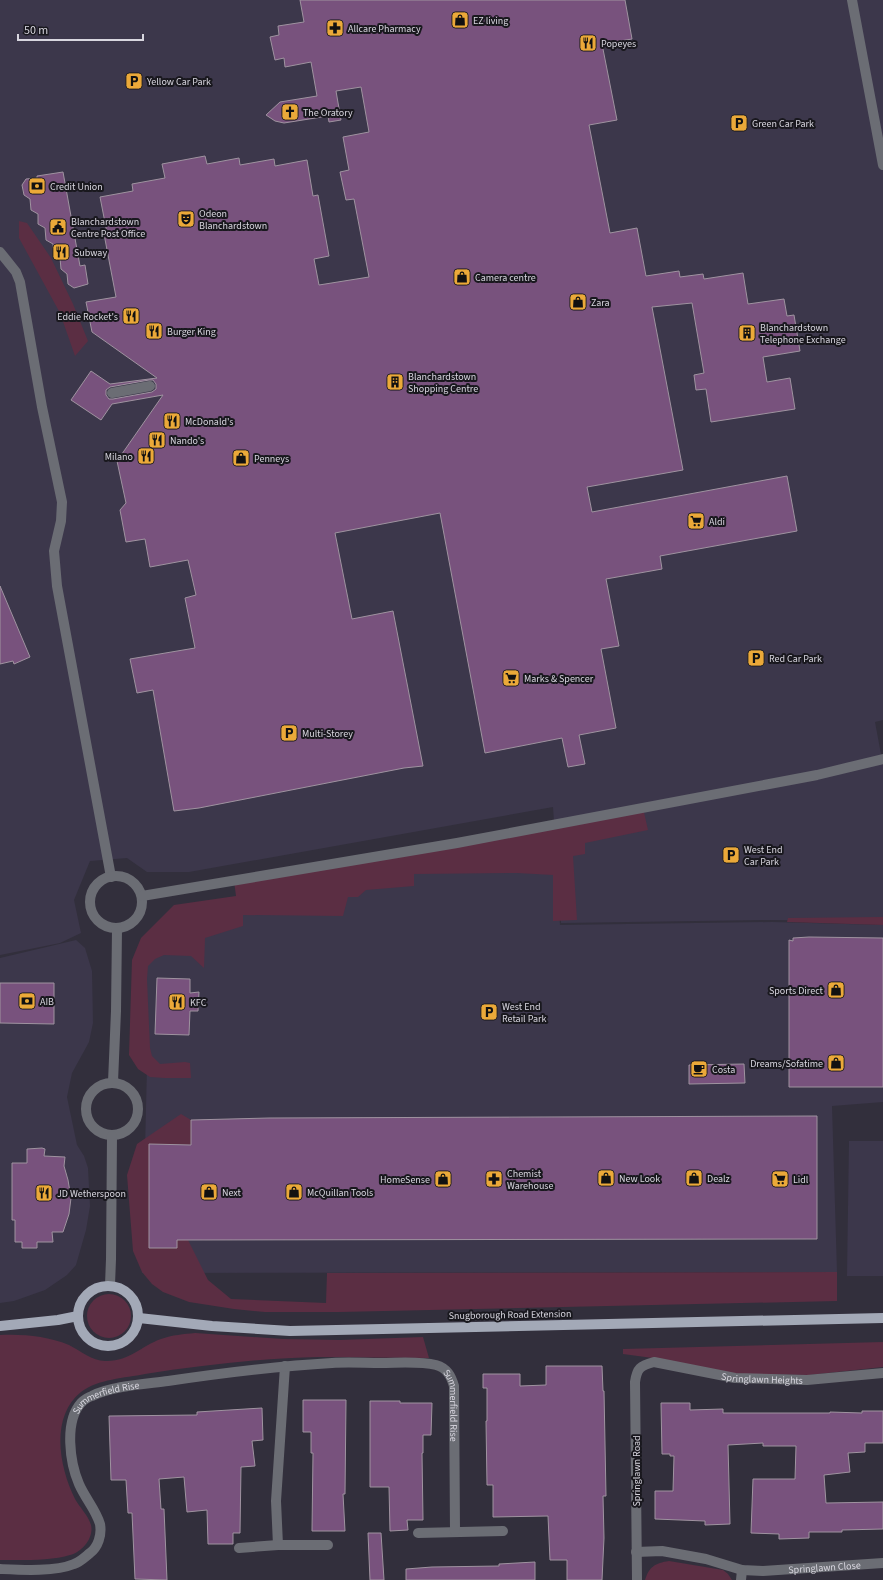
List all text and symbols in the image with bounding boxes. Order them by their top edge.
shop icon: EZ living [450,10,470,30]
place label: EZ living [473,14,508,28]
scale bar [18,16,143,42]
pharmacy icon: Allcare Pharmacy [325,18,345,38]
text: 50 m [24,22,48,39]
place label: Allcare Pharmacy [348,22,421,36]
restaurant icon: Popeyes [578,33,598,53]
place label: Popeyes [601,37,636,51]
parking icon: Yellow Car Park [124,71,144,91]
place label: Yellow Car Park [146,75,211,89]
church icon: The Oratory [280,102,300,122]
place label: The Oratory [303,106,353,120]
parking icon: Green Car Park [729,113,749,133]
place label: Green Car Park [752,117,814,131]
bank icon: Credit Union [27,176,47,196]
place label: Credit Union [50,180,103,194]
place label: Odeon Blanchardstown [199,207,267,233]
theatre icon: Odeon Blanchardstown [176,209,196,229]
place label: Blanchardstown Centre Post Office [71,215,145,241]
public building icon: Blanchardstown Centre Post Office [48,217,68,237]
restaurant icon: Subway [51,242,71,262]
place label: Subway [74,246,107,260]
shop icon: Camera centre [452,267,472,287]
place label: Camera centre [475,271,536,285]
shop icon: Zara [568,292,588,312]
place label: Zara [591,296,610,310]
restaurant icon: Eddie Rocket's [121,306,141,326]
place label: Eddie Rocket's [57,310,118,324]
restaurant icon: Burger King [144,321,164,341]
place label: Blanchardstown Telephone Exchange [760,321,846,347]
building icon: Blanchardstown Telephone Exchange [737,323,757,343]
place label: Burger King [167,325,216,339]
place label: Blanchardstown Shopping Centre [408,370,478,396]
building icon: Blanchardstown Shopping Centre [385,372,405,392]
restaurant icon: McDonald's [162,411,182,431]
place label: McDonald's [185,415,234,429]
restaurant icon: Nando's [147,430,167,450]
place label: Nando's [170,434,204,448]
restaurant icon: Milano [136,446,156,466]
shop icon: Penneys [231,448,251,468]
place label: Milano [105,450,133,464]
place label: Penneys [254,452,289,466]
supermarket icon: Aldi [686,511,706,531]
place label: Aldi [709,515,725,529]
parking icon: Red Car Park [746,648,766,668]
place label: Red Car Park [769,652,822,666]
supermarket icon: Marks & Spencer [501,668,521,688]
place label: Marks & Spencer [524,672,594,686]
parking icon: Multi-Storey [279,723,299,743]
place label: Multi-Storey [302,727,353,741]
place label: West End Car Park [744,843,782,869]
parking icon: West End Car Park [721,845,741,865]
shop icon: Sports Direct [826,980,846,1000]
place label: Sports Direct [769,984,824,998]
bank icon: AIB [17,991,37,1011]
restaurant icon: KFC [167,992,187,1012]
place label: AIB [40,995,54,1009]
place label: KFC [190,996,207,1010]
place label: West End Retail Park [502,1000,546,1026]
parking icon: West End Retail Park [479,1002,499,1022]
shop icon: Dreams/Sofatime [826,1053,846,1073]
place label: Dreams/Sofatime [750,1057,823,1071]
cafe icon: Costa [689,1059,709,1079]
place label: Costa [712,1063,735,1077]
place label: Chemist Warehouse [507,1167,554,1193]
shop icon: New Look [596,1168,616,1188]
shop icon: Dealz [684,1168,704,1188]
shop icon: HomeSense [433,1169,453,1189]
pharmacy icon: Chemist Warehouse [484,1169,504,1189]
supermarket icon: Lidl [770,1169,790,1189]
place label: New Look [619,1172,660,1186]
place label: Dealz [707,1172,730,1186]
place label: HomeSense [380,1173,430,1187]
place label: Lidl [793,1173,809,1187]
shop icon: Next [199,1182,219,1202]
shop icon: McQuillan Tools [284,1182,304,1202]
restaurant icon: JD Wetherspoon [34,1183,54,1203]
place label: Next [222,1186,242,1200]
place label: McQuillan Tools [307,1186,373,1200]
place label: JD Wetherspoon [57,1187,126,1201]
street label: Snugborough Road Extension [448,1307,572,1323]
street label: Summerfield Rise [440,1366,460,1442]
street label: Springlawn Heights [720,1369,803,1388]
street label: Summerfield Rise [69,1378,140,1417]
street label: Springlawn Road [630,1435,644,1507]
street label: Springlawn Close [788,1559,861,1577]

